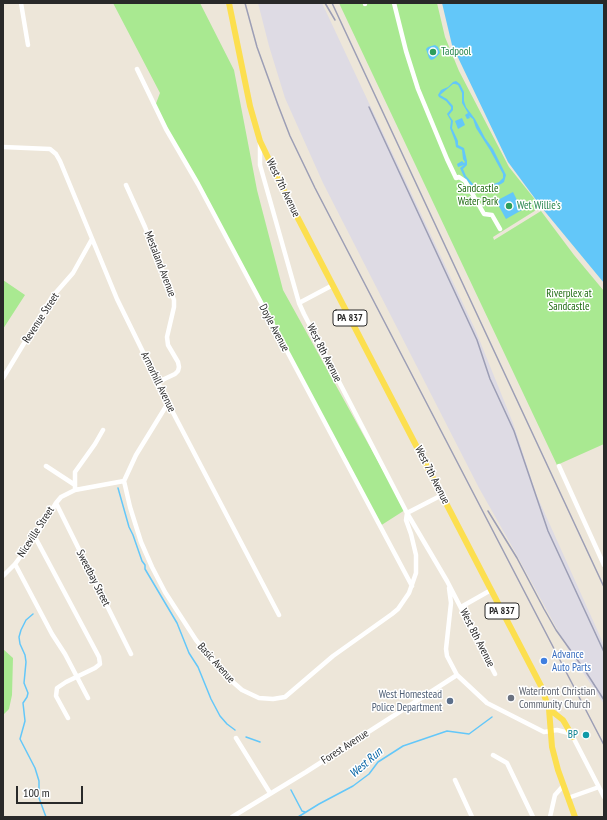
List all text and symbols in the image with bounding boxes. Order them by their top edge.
place label: Tadpool [441,45,471,59]
marker: Tadpool [428,47,438,57]
street label: West 7th Avenue [263,157,303,219]
park label: Sandcastle Water Park [458,182,498,208]
place label: Wet Willie's [517,199,561,213]
marker: Wet Willie's [504,201,514,211]
street label: Mestaland Avenue [141,229,179,299]
park label: Riverplex at Sandcastle [546,287,592,313]
street label: Revenue Street [20,290,62,346]
street label: Doyle Avenue [256,302,292,354]
road number: PA 837 [333,310,367,326]
street label: West 8th Avenue [304,322,344,384]
street label: Armorhill Avenue [138,350,178,414]
street label: West 7th Avenue [412,444,452,506]
street label: Niceville Street [15,504,57,560]
street label: Sweetbay Street [73,548,113,608]
road number: PA 837 [485,603,519,619]
street label: West 8th Avenue [457,607,497,669]
street label: Basic Avenue [194,640,238,686]
place label: Advance Auto Parts [552,648,591,674]
marker: Advance Auto Parts [539,656,549,666]
place label: Waterfront Christian Community Church [519,685,595,711]
place label: West Homestead Police Department [372,688,442,714]
marker: Waterfront Christian Community Church [506,693,516,703]
marker: West Homestead Police Department [445,696,455,706]
street label: Forest Avenue [319,727,371,767]
place label: BP [568,728,578,742]
marker: BP [581,730,591,740]
water label: West Run [347,745,385,781]
scale bar [18,778,85,804]
text: 100 m [23,785,50,800]

